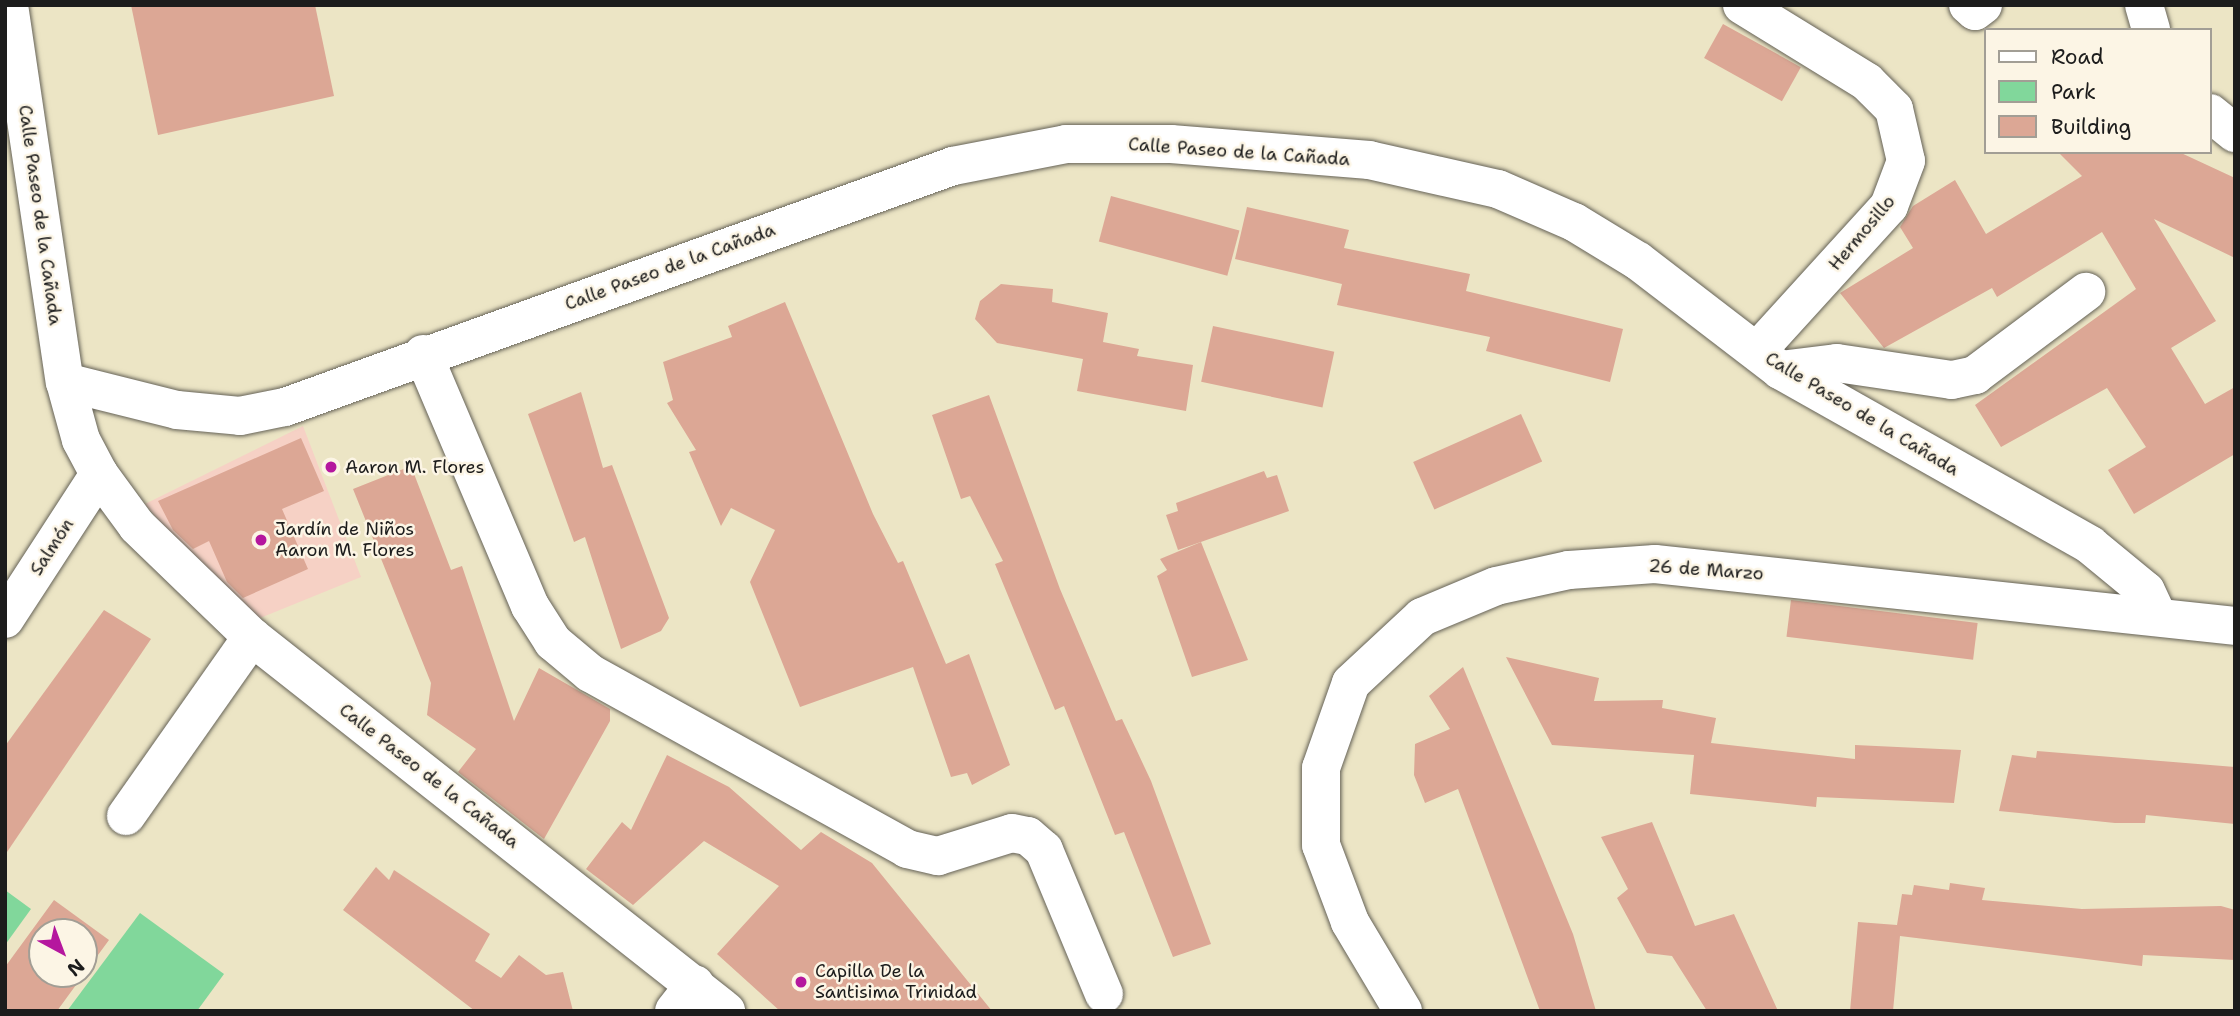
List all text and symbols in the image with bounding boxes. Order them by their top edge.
legend [1984,28,2212,154]
text: Road [2051,43,2104,71]
text: Park [2051,78,2096,106]
street label: Calle Paseo de la Cañada [14,104,66,326]
text: Building [2051,113,2131,141]
street label: Calle Paseo de la Cañada [1127,133,1351,171]
street label: Hermosillo [1824,191,1900,275]
street label: Calle Paseo de la Cañada [562,219,778,315]
street label: Calle Paseo de la Cañada [1761,348,1963,480]
place label: Aaron M. Flores [345,456,484,478]
marker: Aaron M. Flores [323,459,339,475]
street label: Salmón [26,514,78,580]
place label: Jardín de Niños Aaron M. Flores [275,519,414,562]
marker: Jardín de Niños Aaron M. Flores [253,532,269,548]
street label: 26 de Marzo [1648,555,1764,585]
street label: Calle Paseo de la Cañada [335,699,523,853]
north arrow [28,918,98,988]
text: N [62,953,90,982]
place label: Capilla De la Santisima Trinidad [815,961,977,1004]
marker: Capilla De la Santisima Trinidad [793,974,809,990]

